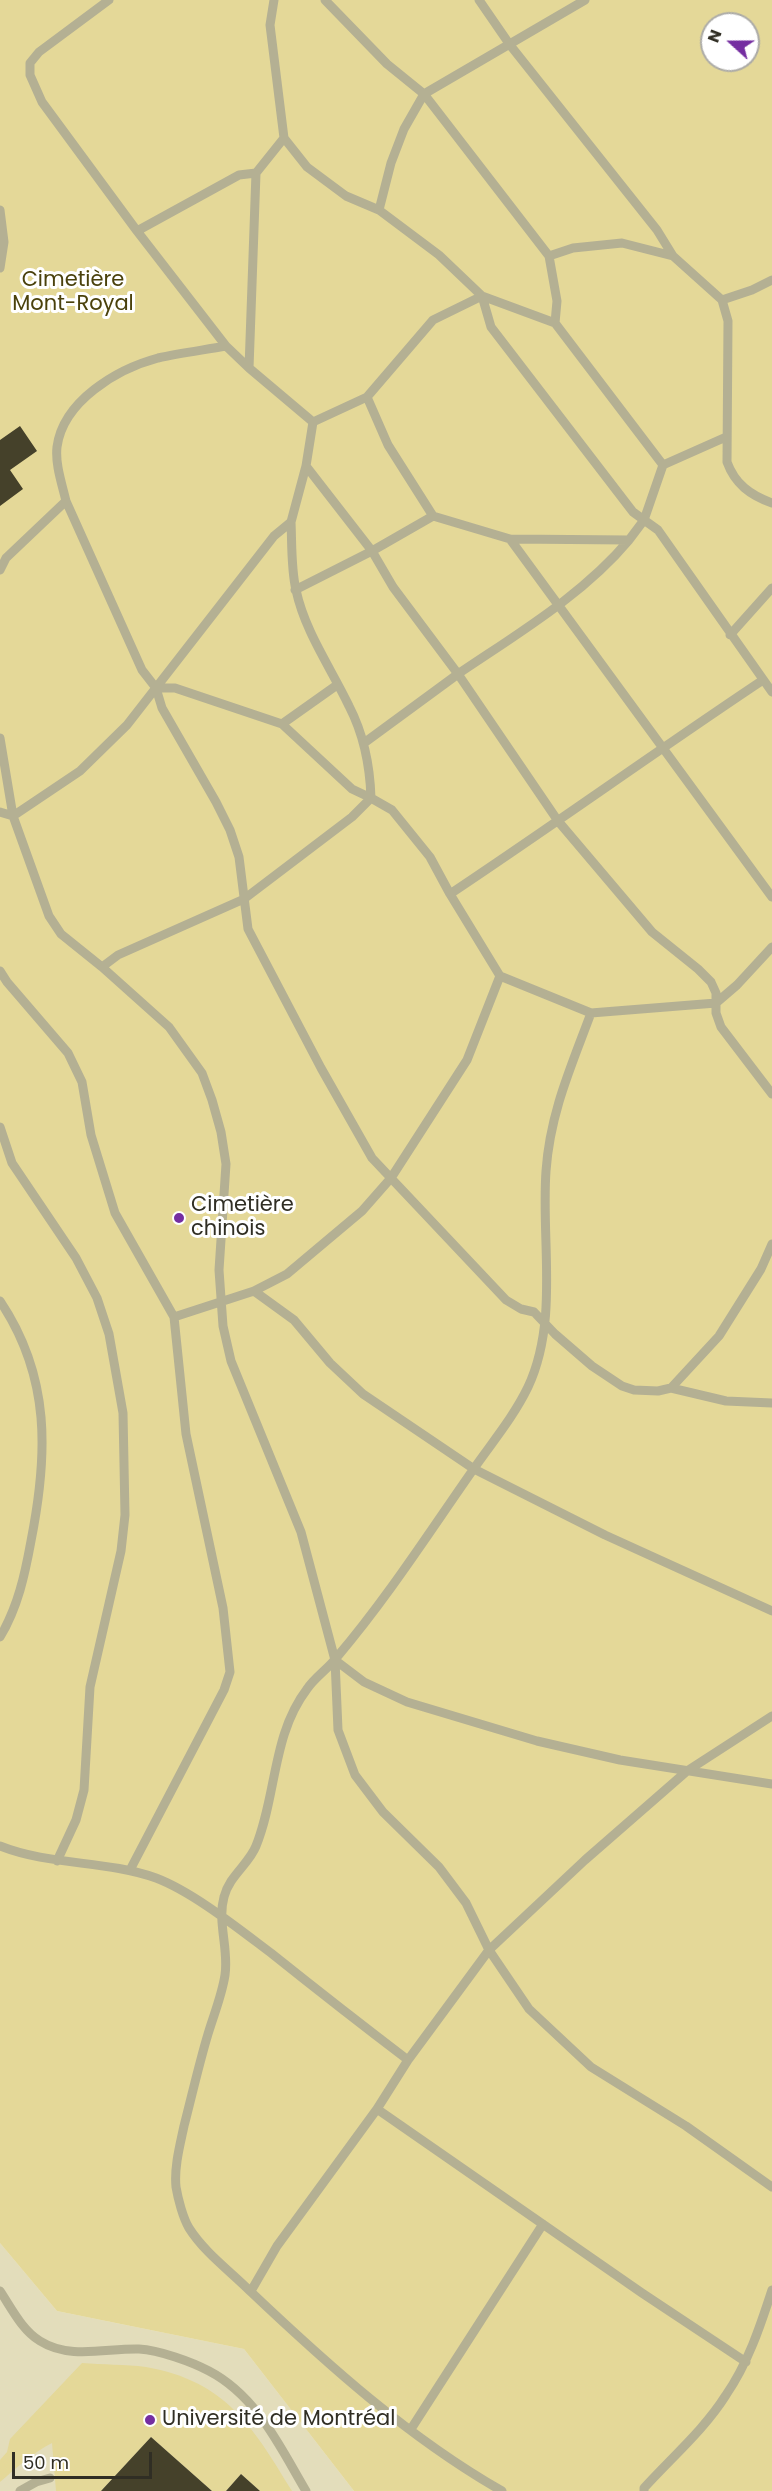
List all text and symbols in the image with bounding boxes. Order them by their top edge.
north arrow [700,12,760,72]
text: N [702,26,727,46]
park label: Cimetière Mont-Royal [12,268,134,318]
place label: Cimetière chinois [191,1193,294,1243]
marker: Cimetière chinois [172,1211,186,1225]
place label: Université de Montréal [162,2407,395,2433]
marker: Université de Montréal [143,2413,157,2427]
scale bar [15,2440,154,2478]
text: 50 m [23,2450,69,2475]

